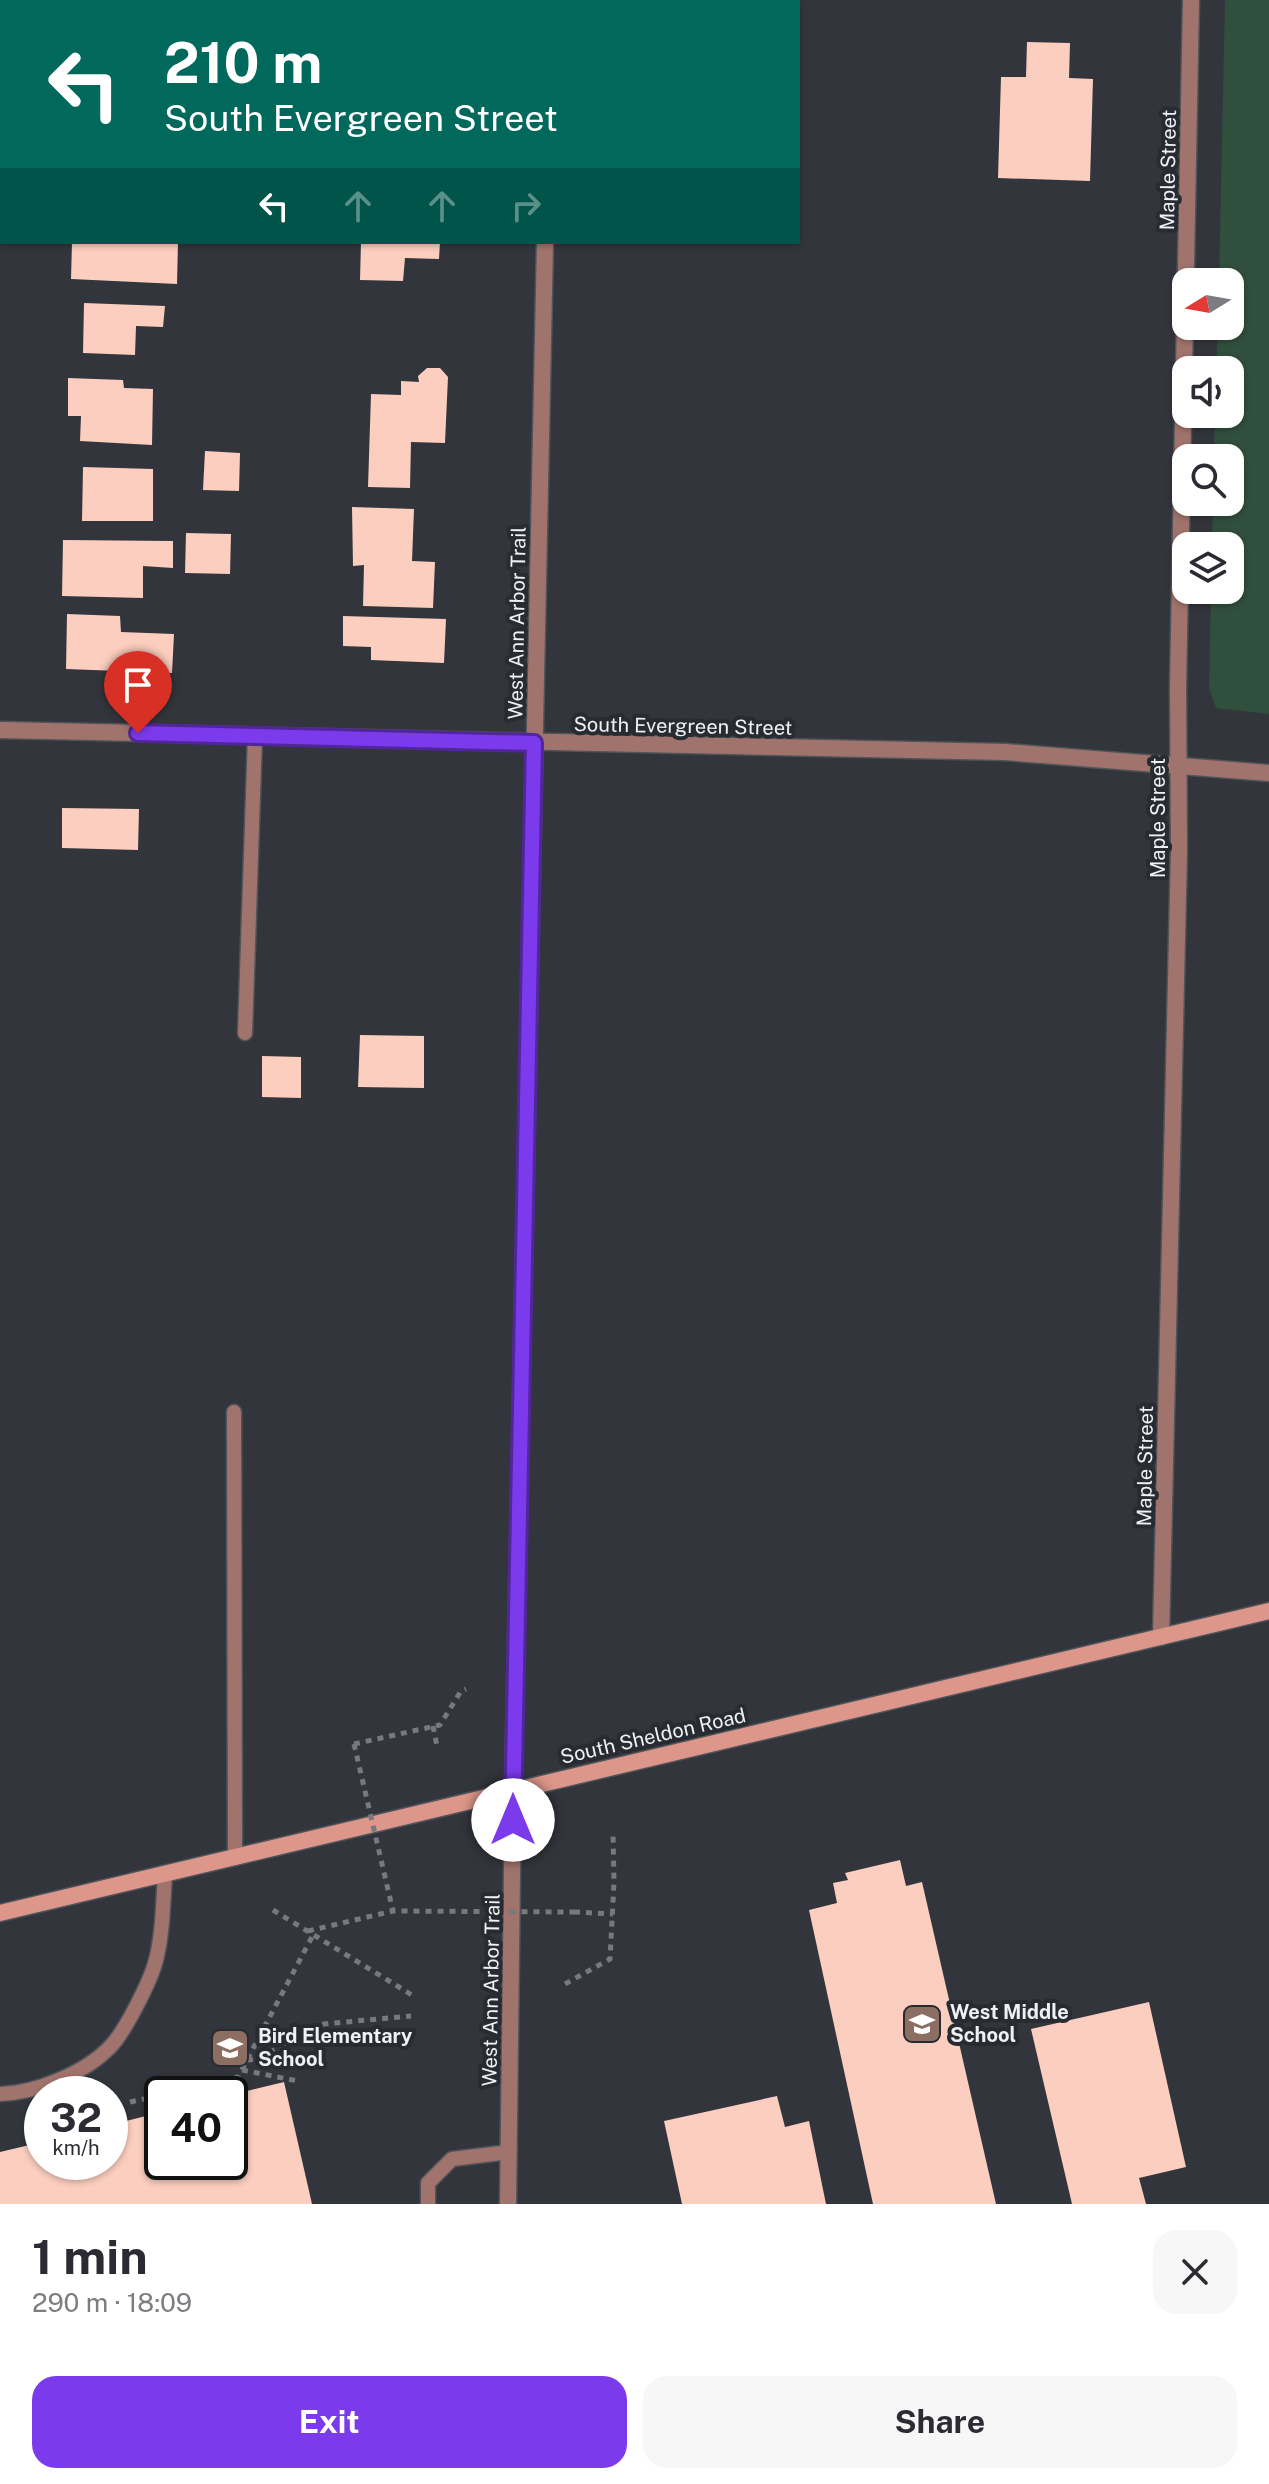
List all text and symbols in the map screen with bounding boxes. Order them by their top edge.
text: 210 m [164,30,322,96]
icon: left [32,32,136,136]
text: South Evergreen Street [164,97,558,139]
street label: Maple Street [1155,109,1181,231]
icon: left [252,184,296,228]
icon: ahead [336,184,380,228]
icon: ahead [420,184,464,228]
icon: right [504,184,548,228]
north arrow [1172,268,1244,340]
map controls [1172,268,1244,604]
button: sound [1172,356,1244,428]
button: search [1172,444,1244,516]
street label: West Ann Arbor Trail [503,526,531,720]
button: layers [1172,532,1244,604]
pin [104,651,172,733]
icon: arrive [116,663,160,707]
street label: South Evergreen Street [573,712,793,740]
street label: Maple Street [1146,758,1170,878]
street label: Maple Street [1132,1405,1158,1527]
street label: South Sheldon Road [558,1703,748,1769]
position arrow [471,1778,555,1862]
street label: West Ann Arbor Trail [477,1893,505,2087]
place label: West Middle School [950,2000,1069,2047]
school or university icon: West Middle School [901,2003,943,2045]
place label: Bird Elementary School [258,2024,412,2071]
school or university icon: Bird Elementary School [209,2027,251,2069]
speed limit sign: 40 [144,2076,248,2180]
text: 32 [50,2094,102,2141]
text: km/h [52,2136,100,2160]
text: 1 min [32,2228,148,2285]
button: close [1153,2230,1237,2314]
text: 290 m · 18:09 [32,2287,192,2318]
button: Exit [32,2376,627,2468]
button: Share [643,2376,1237,2468]

